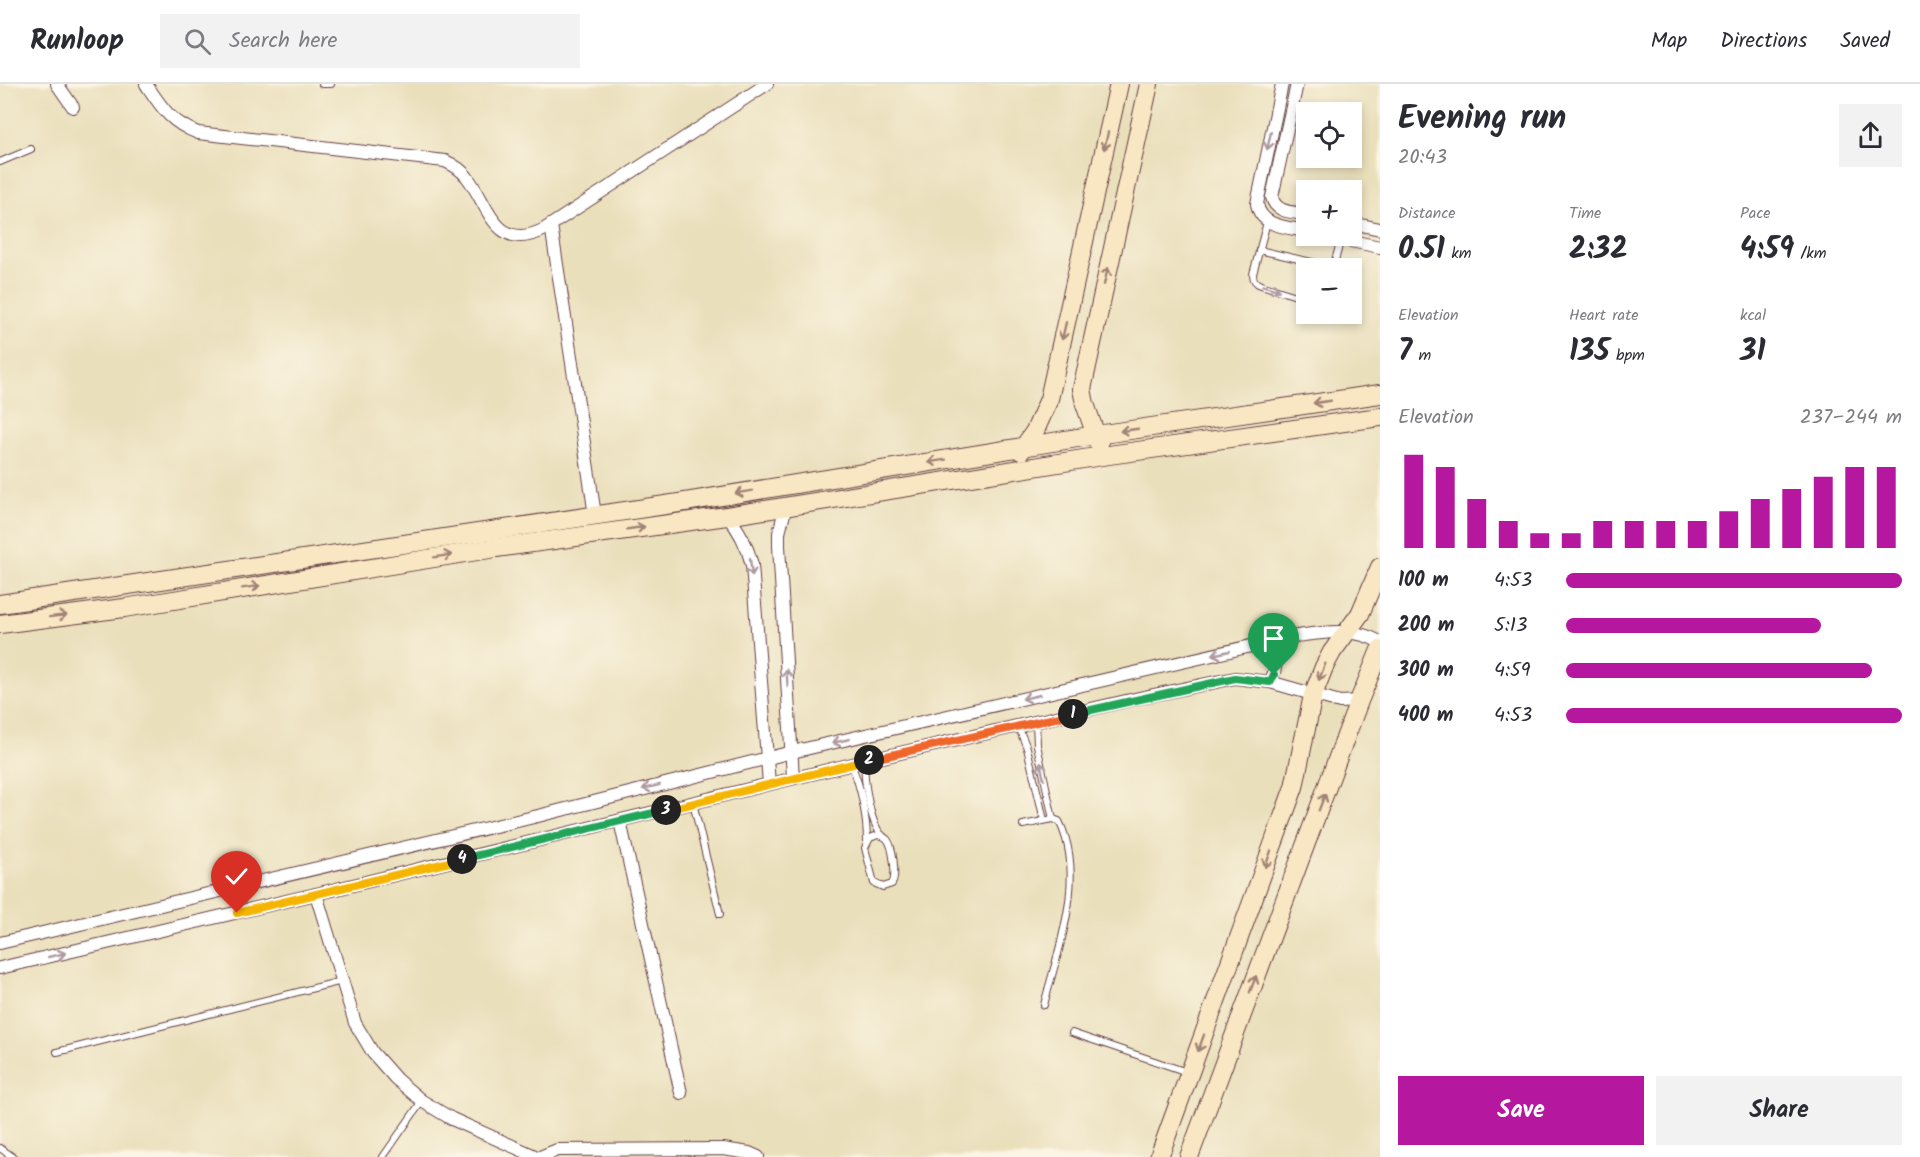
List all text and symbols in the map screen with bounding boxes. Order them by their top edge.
search box [160,14,580,68]
text: Runloop [30,19,124,64]
text: Search here [229,24,337,59]
icon: search [181,25,214,58]
text: Map [1651,25,1687,58]
text: Directions [1720,25,1807,58]
text: Saved [1840,25,1890,58]
text: Evening run [1398,93,1566,146]
map controls [1296,102,1362,324]
button: locate [1296,102,1362,168]
button: share [1839,104,1902,167]
one-way arrow [1100,131,1112,150]
one-way arrow [1263,131,1275,150]
text: 20:43 [1398,142,1447,174]
button: + [1296,180,1362,246]
text: Distance [1398,201,1456,226]
text: Time [1569,201,1601,226]
text: Pace [1740,201,1771,226]
text: 0.51 [1398,226,1445,274]
text: 2:32 [1569,226,1628,274]
text: 4:59 [1740,226,1794,274]
text: km [1445,241,1471,266]
text: /km [1794,241,1826,266]
button: − [1296,258,1362,324]
one-way arrow [1101,267,1113,286]
one-way arrow [1261,283,1280,294]
text: Elevation [1398,303,1459,328]
text: Heart rate [1569,303,1639,328]
text: kcal [1740,303,1766,328]
one-way arrow [1058,321,1069,341]
text: 7 [1398,328,1412,376]
text: 135 [1569,328,1610,376]
text: 31 [1740,328,1765,376]
text: m [1412,343,1431,368]
text: bpm [1610,343,1645,368]
one-way arrow [1313,397,1332,408]
text: Elevation [1398,402,1474,434]
text: 237–244 m [1800,402,1902,434]
one-way arrow [1120,425,1139,436]
one-way arrow [927,456,947,467]
one-way arrow [735,487,754,498]
one-way arrow [626,522,646,533]
one-way arrow [433,551,453,562]
one-way arrow [746,557,757,577]
text: 100 m [1398,565,1449,597]
text: 4:53 [1494,565,1532,597]
one-way arrow [240,582,260,593]
one-way arrow [47,610,67,621]
text: 200 m [1398,610,1454,642]
text: 5:13 [1494,610,1527,642]
pin [1248,613,1299,675]
icon: arrive [1257,622,1290,655]
one-way arrow [1212,648,1231,660]
text: 300 m [1398,655,1454,687]
text: 4:59 [1494,655,1530,687]
one-way arrow [1316,663,1327,681]
one-way arrow [781,669,792,689]
one-way arrow [1022,692,1041,704]
pin: 1 [1058,699,1088,729]
text: 400 m [1398,700,1454,732]
text: 4:53 [1494,700,1532,732]
text: 1 [1071,701,1075,726]
one-way arrow [831,735,850,747]
pin: 2 [854,745,884,775]
text: 2 [864,747,874,772]
one-way arrow [1036,761,1047,781]
one-way arrow [642,782,661,794]
one-way arrow [1317,793,1328,811]
pin: 3 [651,795,681,825]
text: 3 [662,797,670,822]
pin: 4 [447,844,477,874]
text: 4 [458,846,466,871]
one-way arrow [1262,849,1273,868]
pin [211,851,262,913]
icon: check [220,860,253,893]
one-way arrow [47,948,66,960]
one-way arrow [1249,975,1260,994]
one-way arrow [1195,1033,1206,1051]
button: Save [1398,1076,1644,1145]
button: Share [1656,1076,1902,1145]

